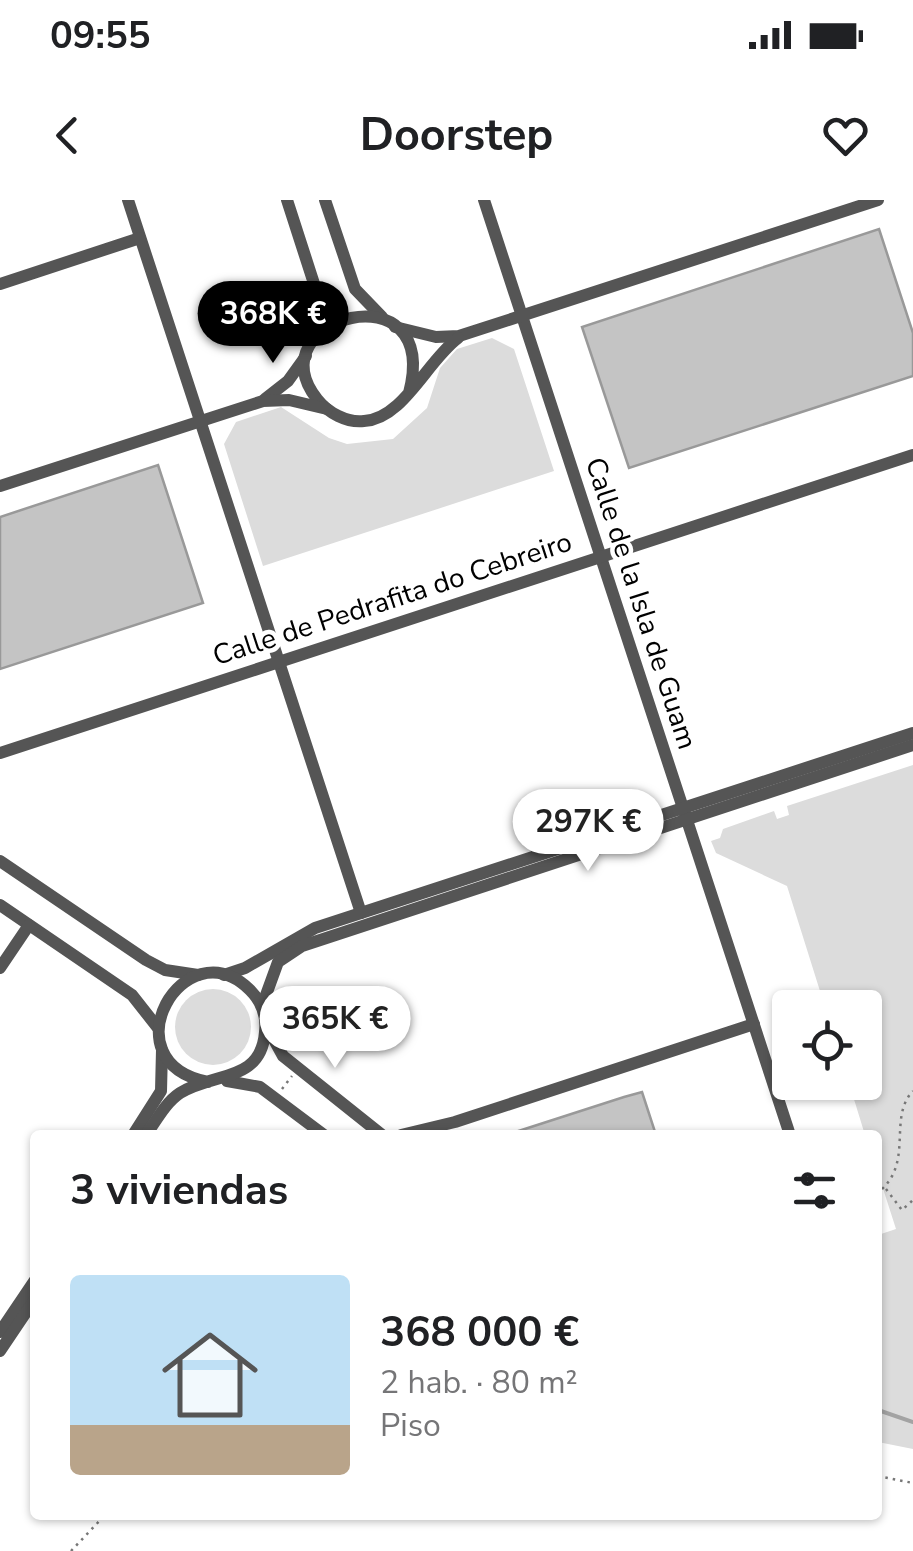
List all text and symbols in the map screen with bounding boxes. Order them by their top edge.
text: 09:55 [50,10,151,61]
text: Doorstep [360,105,553,166]
icon: back [40,108,95,163]
icon: heart [818,108,873,163]
pin: 368K € [192,281,354,366]
text: 368K € [220,292,326,335]
street label: Calle de la Isla de Guam [576,453,706,754]
street label: Calle de Pedrafita do Cebreiro [208,523,577,675]
pin: 297K € [507,789,669,874]
text: 297K € [535,800,641,843]
pin: 365K € [254,986,416,1071]
map controls [772,990,882,1100]
button: locate [772,990,882,1100]
text: 365K € [282,997,388,1040]
text: 3 viviendas [70,1162,288,1219]
icon: filters [787,1163,842,1218]
text: 368 000 € [380,1304,579,1361]
icon: home [150,1315,270,1435]
text: 2 hab. · 80 m² [380,1361,578,1404]
text: Piso [380,1404,441,1447]

